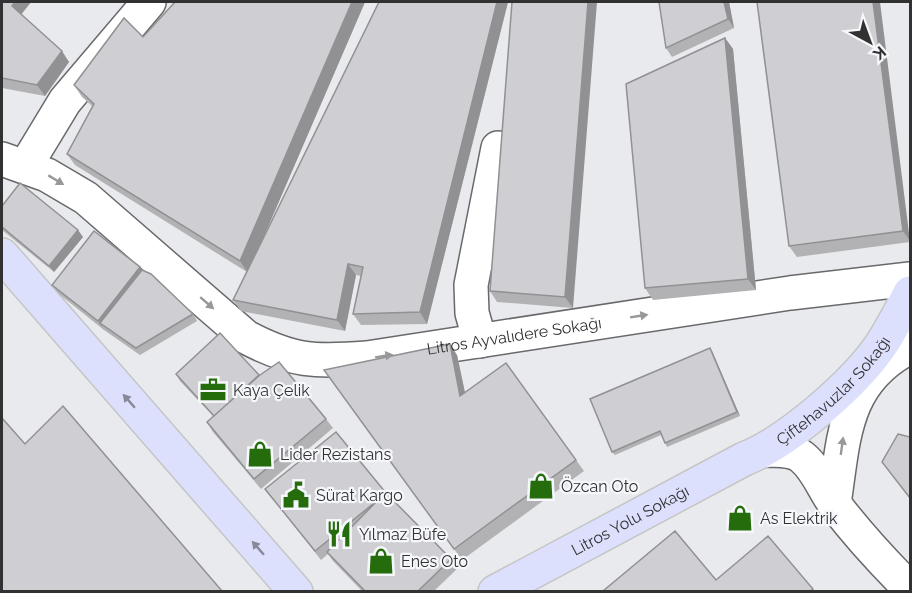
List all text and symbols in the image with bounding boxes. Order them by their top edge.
north arrow [840,12,900,72]
text: K [869,42,890,64]
one-way arrow [48,175,65,185]
one-way arrow [199,296,214,309]
one-way arrow [630,312,649,321]
street label: Litros Ayvalıdere Sokağı [425,313,603,358]
street label: Çiftehavuzlar Sokağı [773,333,894,449]
one-way arrow [375,351,394,360]
office icon: Kaya Çelik [198,375,228,405]
place label: Kaya Çelik [233,381,310,400]
one-way arrow [123,394,136,409]
one-way arrow [838,437,847,456]
shop icon: Lider Rezistans [245,439,275,469]
place label: Lider Rezistans [280,445,391,464]
shop icon: Özcan Oto [526,471,556,501]
place label: Özcan Oto [561,476,638,496]
public building icon: Sürat Kargo [281,480,311,510]
street label: Litros Yolu Sokağı [568,481,692,559]
place label: Sürat Kargo [316,486,403,505]
shop icon: As Elektrik [725,503,755,533]
place label: As Elektrik [760,509,838,528]
restaurant icon: Yılmaz Büfe [324,519,354,549]
place label: Yılmaz Büfe [359,525,446,544]
one-way arrow [251,540,265,555]
shop icon: Enes Oto [366,546,396,576]
place label: Enes Oto [401,552,468,571]

